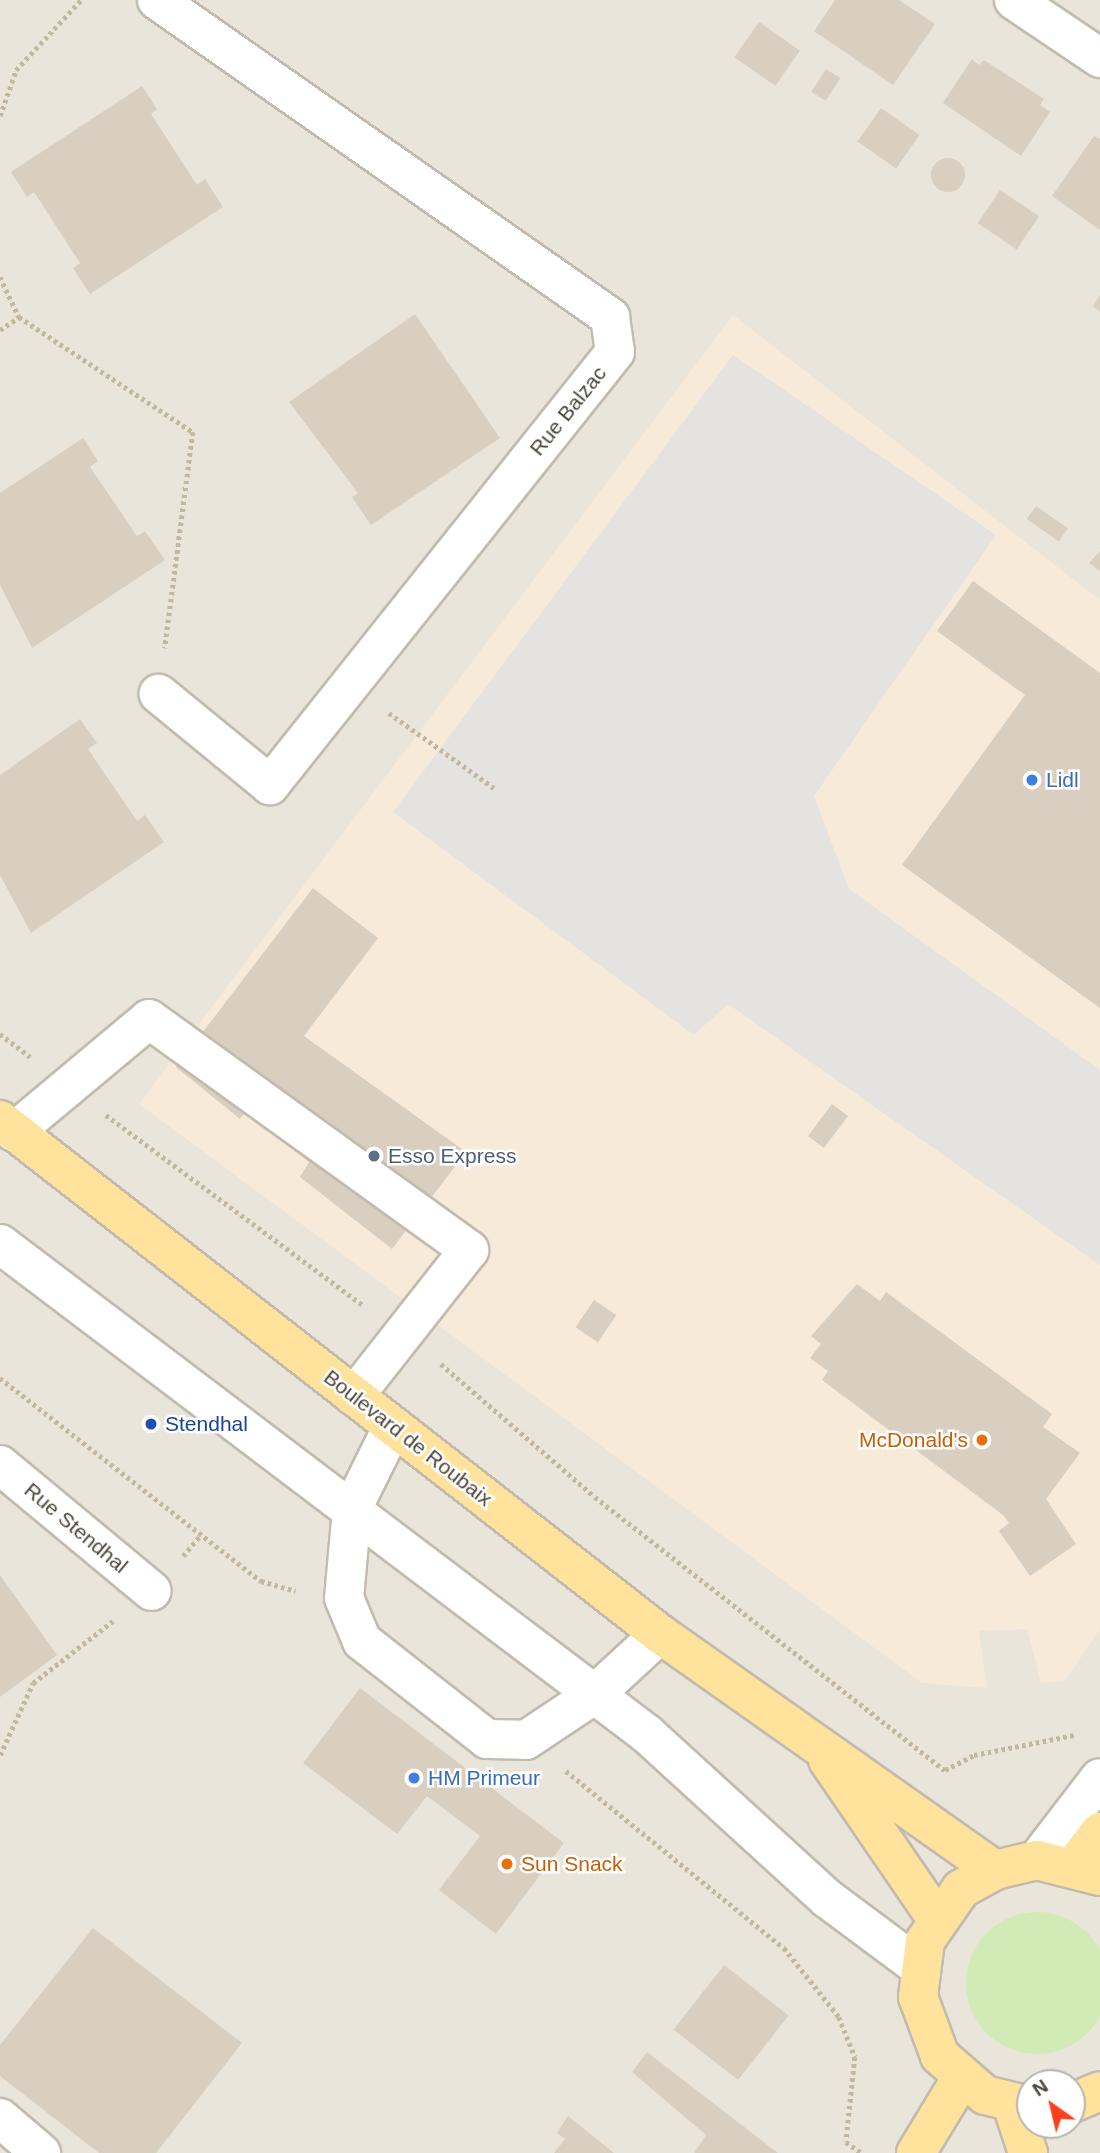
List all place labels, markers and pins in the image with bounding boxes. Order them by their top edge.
place label: Lidl [1046,767,1079,793]
marker: Lidl [1024,772,1040,788]
place label: Esso Express [388,1143,516,1169]
marker: Esso Express [366,1148,382,1164]
place label: Stendhal [165,1411,248,1437]
marker: Stendhal [143,1416,159,1432]
place label: McDonald's [859,1427,968,1453]
marker: McDonald's [974,1432,990,1448]
place label: HM Primeur [428,1765,540,1791]
marker: HM Primeur [406,1770,422,1786]
place label: Sun Snack [521,1851,623,1877]
marker: Sun Snack [499,1856,515,1872]

